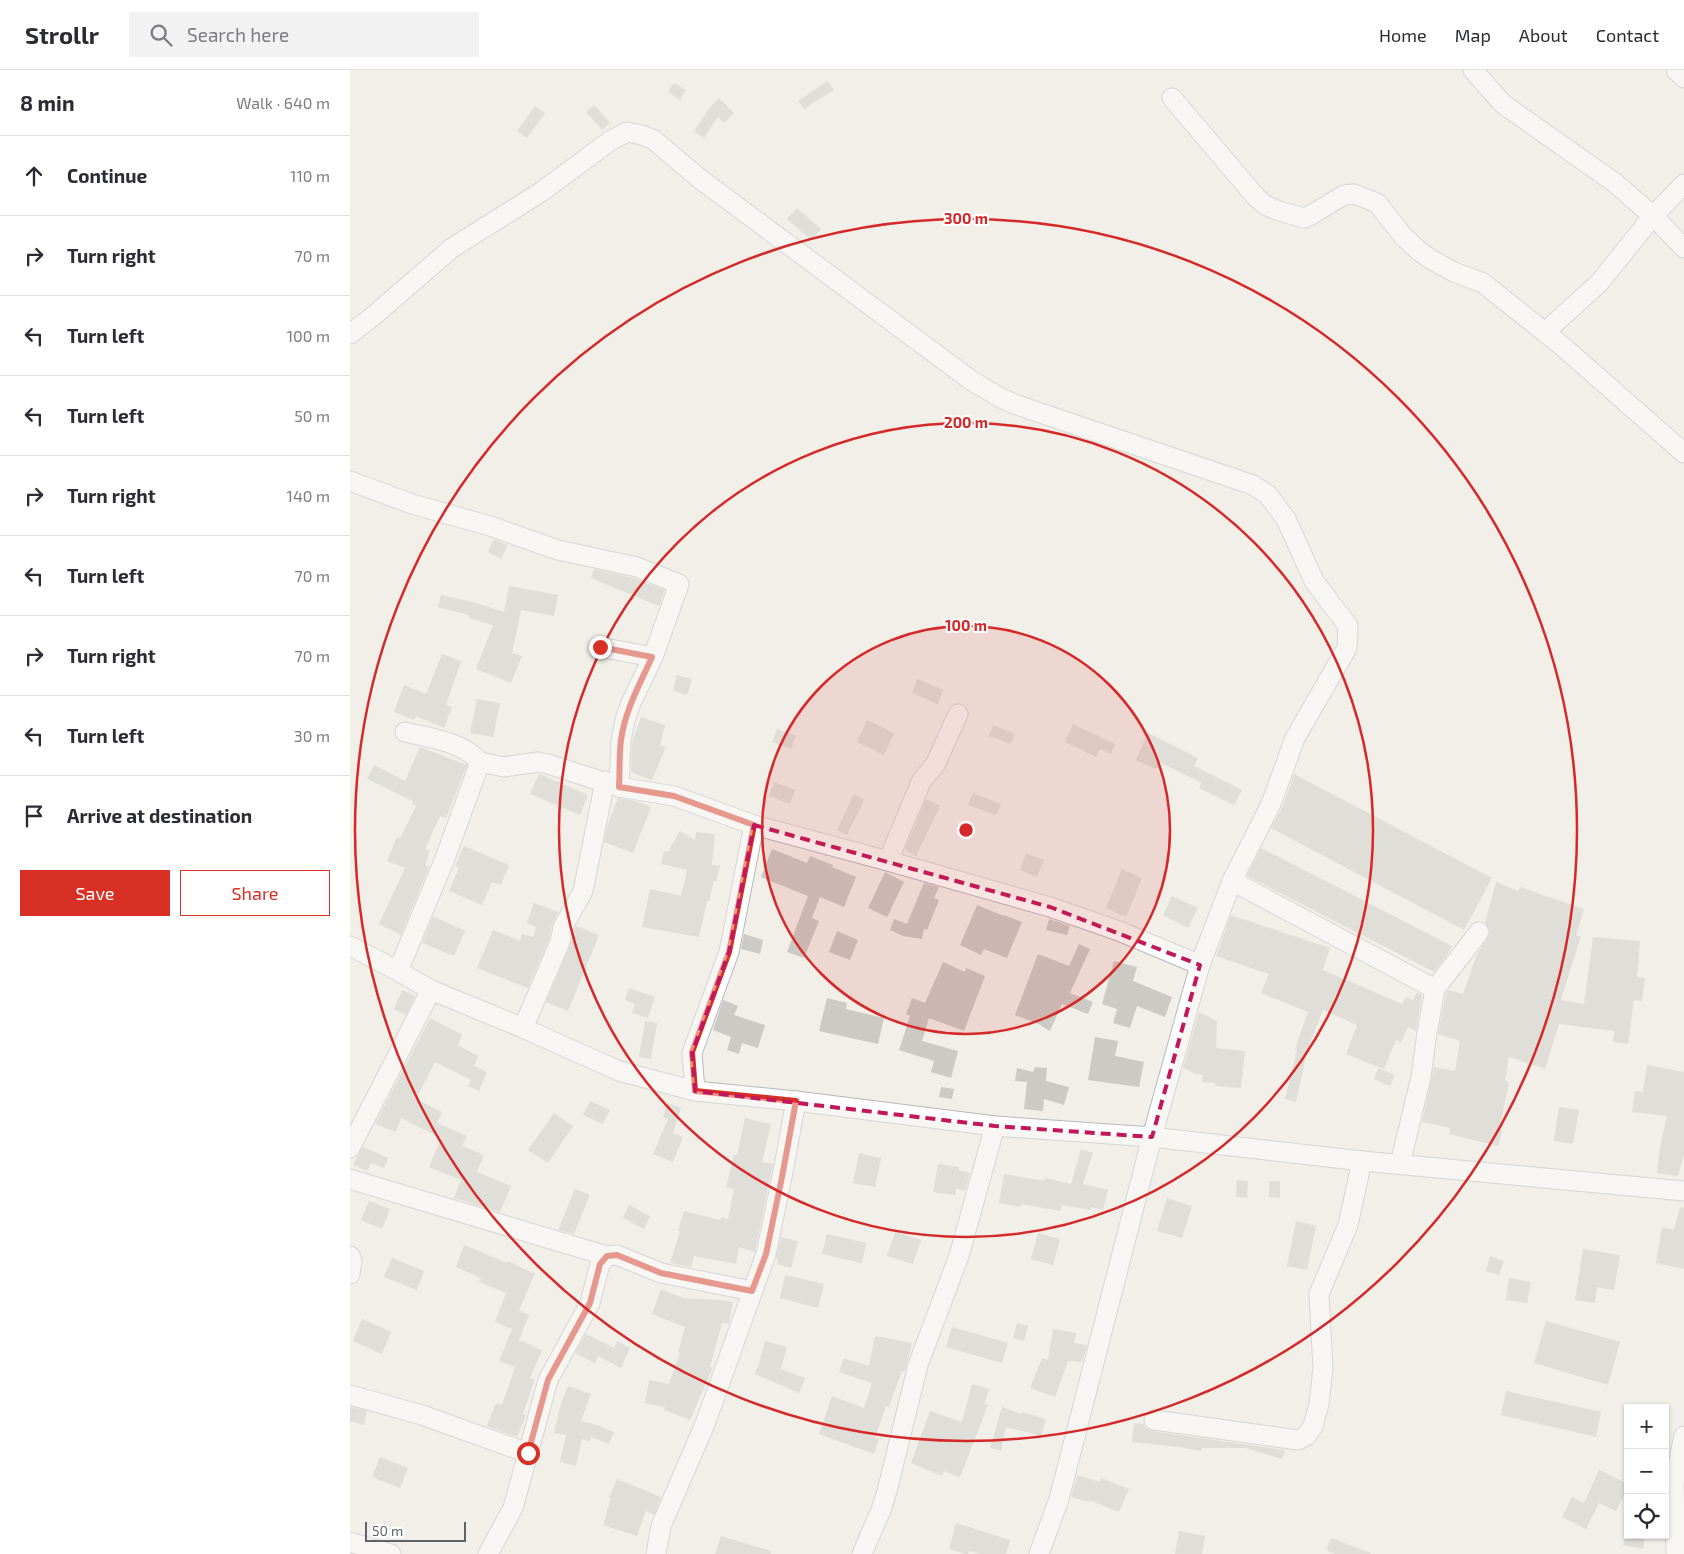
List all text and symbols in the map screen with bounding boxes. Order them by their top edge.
search box [129,12,479,57]
text: Strollr [25,20,99,49]
icon: search [147,21,175,49]
text: Search here [187,23,289,46]
text: Home [1379,24,1427,46]
text: Map [1455,24,1491,46]
text: About [1519,24,1568,46]
text: Contact [1596,24,1659,46]
text: 8 min [20,90,75,115]
text: Walk · 640 m [236,93,330,112]
icon: ahead [20,162,48,190]
text: Continue [67,164,147,187]
text: 110 m [290,166,330,185]
text: 300 m [944,209,988,227]
icon: right [20,242,48,270]
text: Turn right [67,244,155,267]
text: 70 m [295,246,330,265]
icon: left [20,322,48,350]
text: Turn left [67,324,144,347]
text: 100 m [287,326,330,345]
icon: left [20,402,48,430]
text: Turn left [67,404,144,427]
text: 50 m [294,406,330,425]
text: 200 m [944,413,988,431]
icon: right [20,482,48,510]
text: Turn right [67,484,155,507]
text: 140 m [287,486,330,505]
icon: left [20,562,48,590]
text: Turn left [67,564,144,587]
text: 70 m [295,566,330,585]
text: 100 m [945,616,987,634]
route end [589,636,612,659]
icon: right [20,642,48,670]
text: Turn right [67,644,155,667]
text: 70 m [295,646,330,665]
icon: left [20,722,48,750]
text: Turn left [67,724,144,747]
text: 30 m [294,726,330,745]
icon: arrive [20,802,48,830]
text: Arrive at destination [67,804,252,827]
centre of rings [957,821,975,839]
button: Save [20,870,170,916]
button: Share [180,870,330,916]
map controls [1624,1404,1669,1539]
button: + [1624,1404,1669,1449]
route start [517,1442,540,1465]
button: − [1624,1449,1669,1494]
button: locate [1624,1494,1669,1539]
scale bar [365,1519,466,1542]
text: 50 m [372,1522,403,1539]

